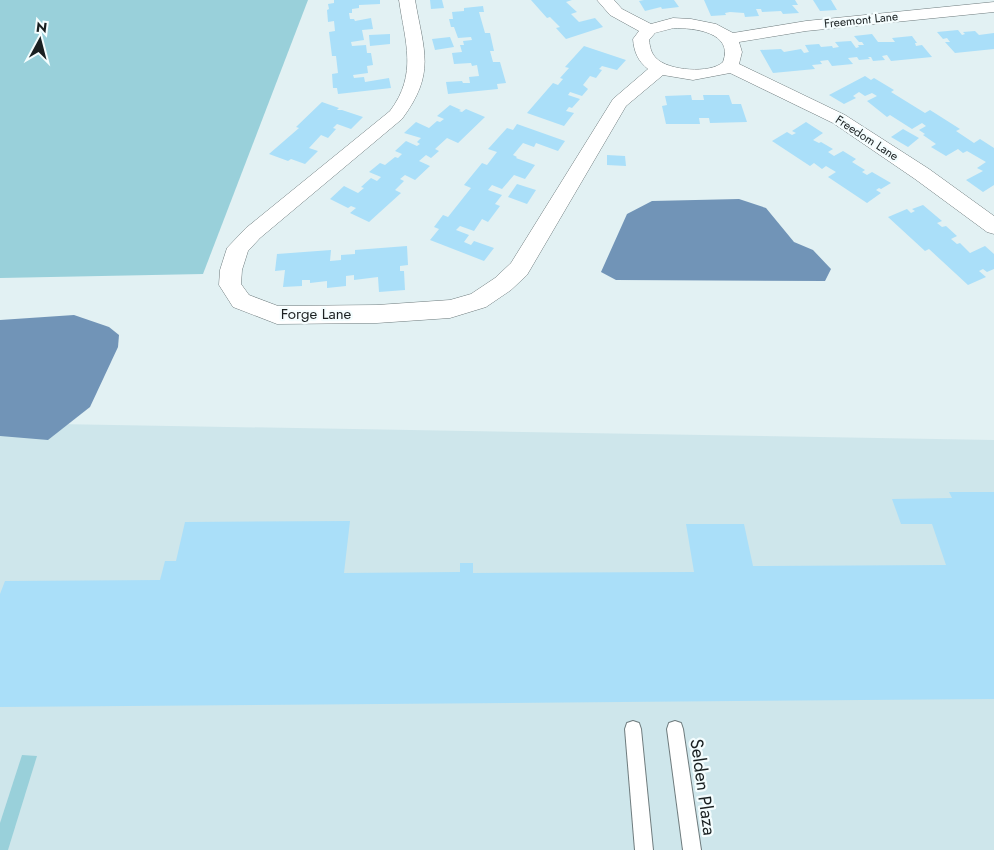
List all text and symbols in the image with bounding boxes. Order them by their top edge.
street label: Freemont Lane [823,7,899,33]
north arrow [15,15,65,65]
text: N [35,16,48,38]
street label: Freedom Lane [832,111,902,165]
street label: Forge Lane [281,303,352,325]
street label: Selden Plaza [683,737,723,837]

